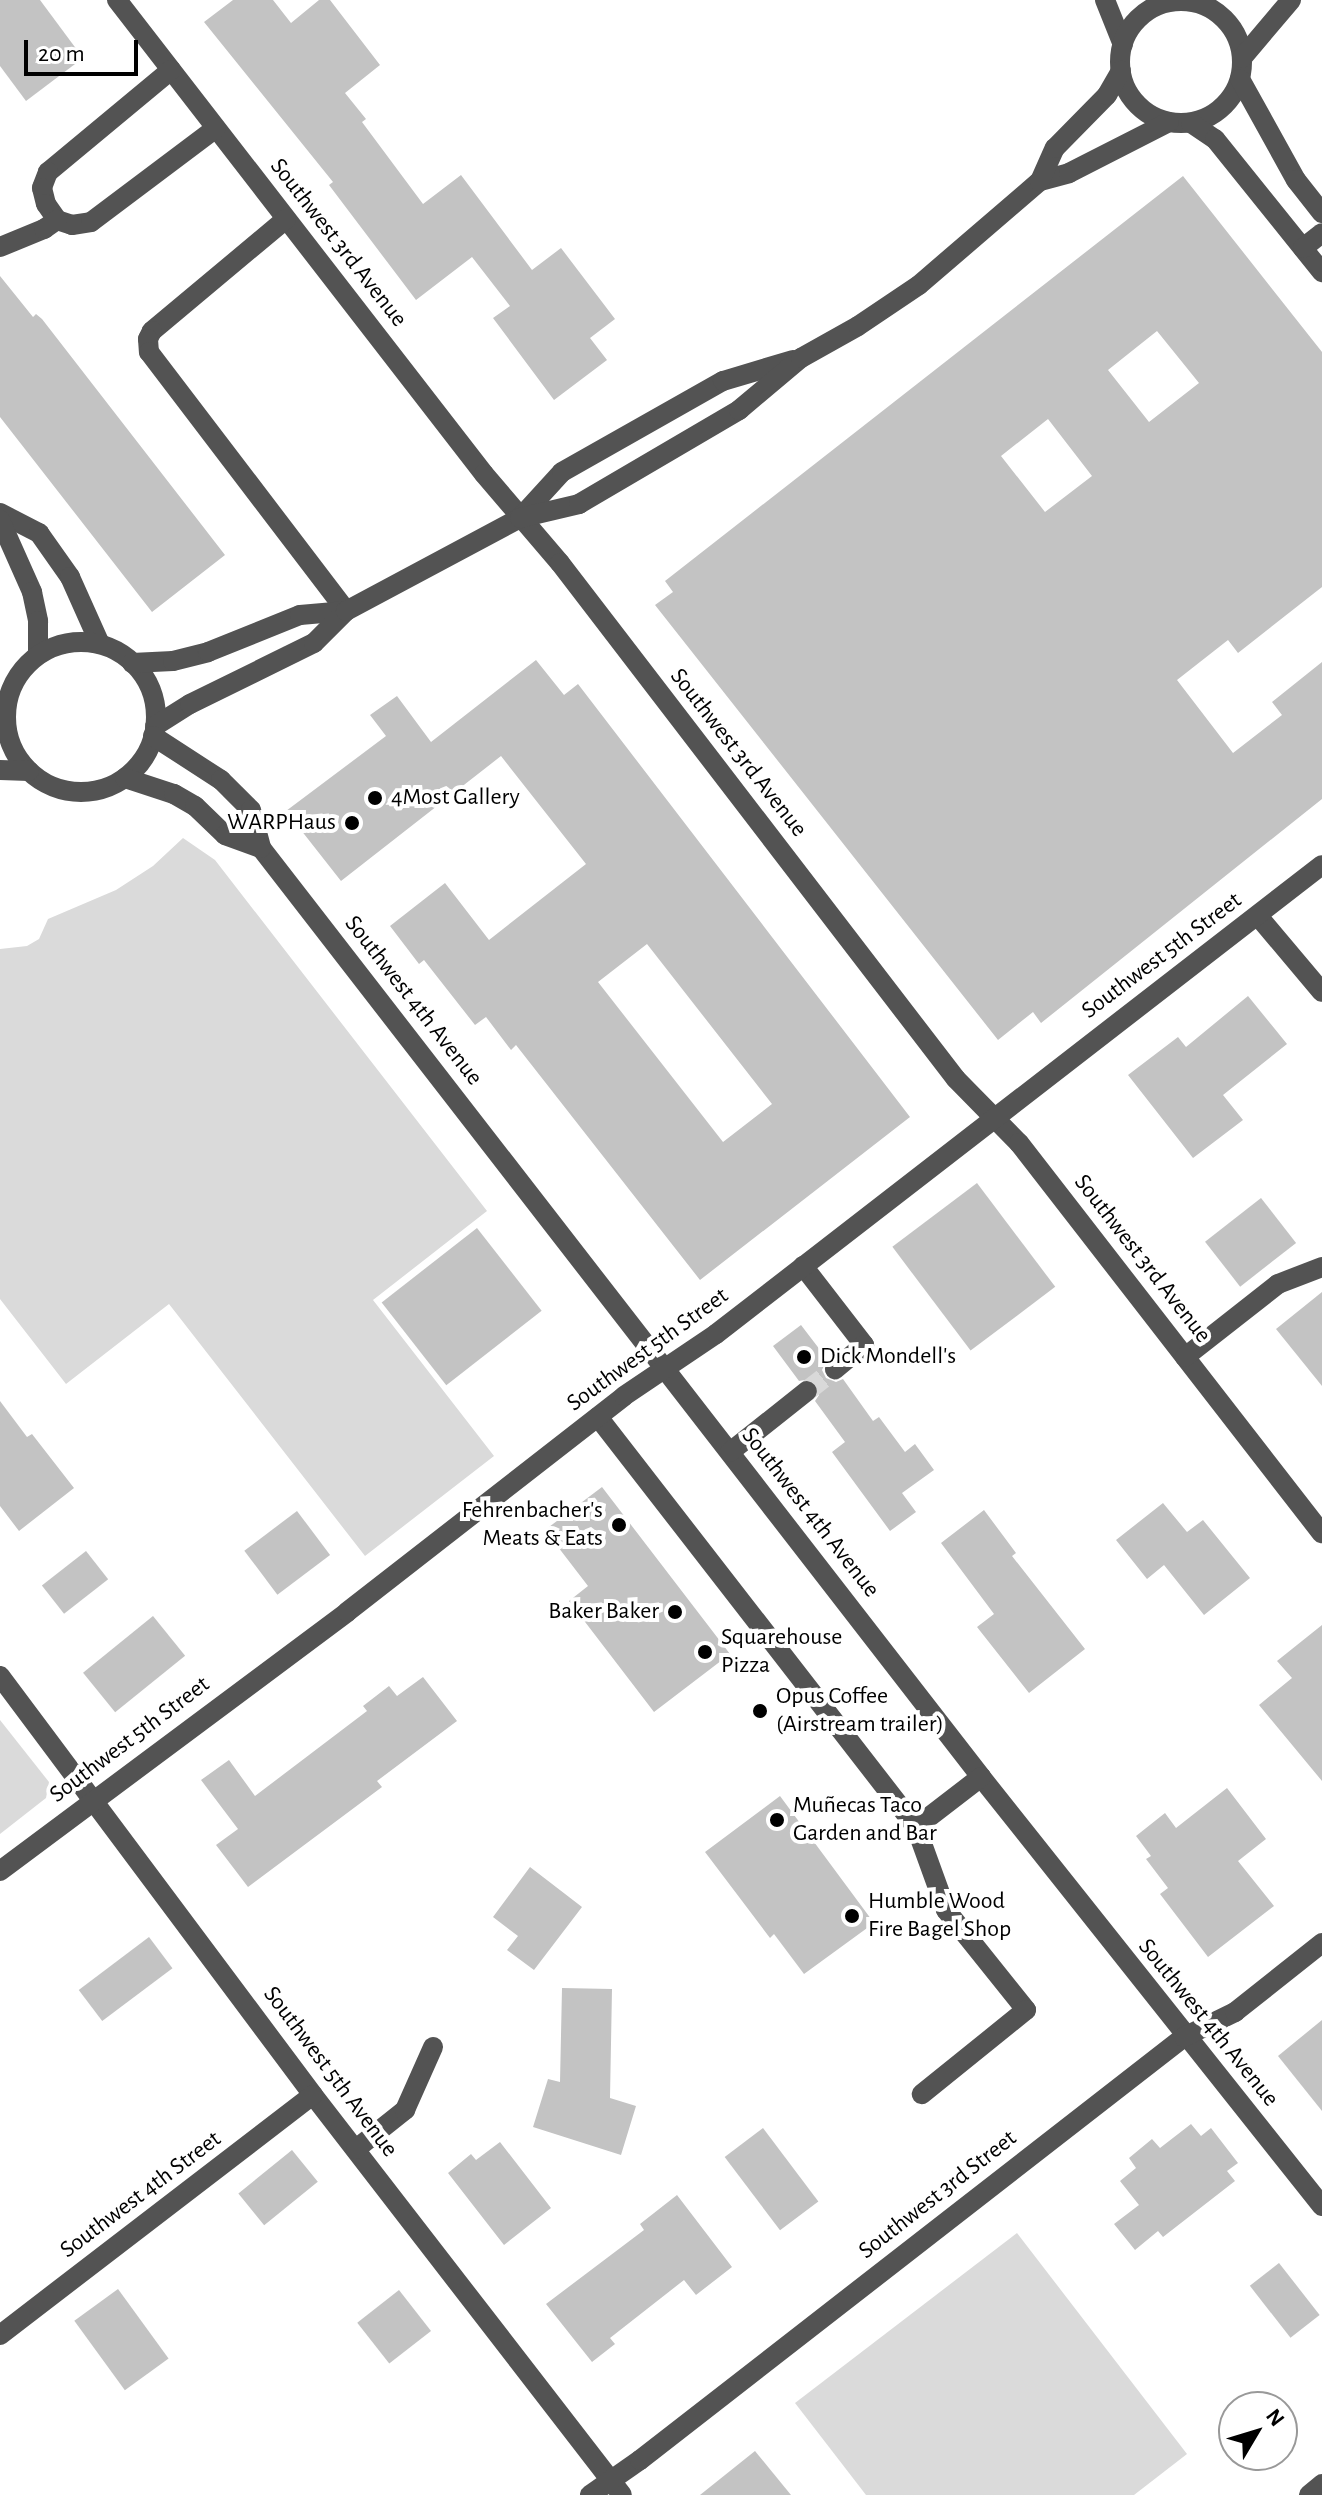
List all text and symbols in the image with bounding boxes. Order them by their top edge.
scale bar [28,24,142,74]
text: 20 m [38,42,85,66]
street label: Southwest 3rd Avenue [263,153,413,333]
street label: Southwest 3rd Avenue [663,663,813,843]
place label: 4Most Gallery [391,784,520,812]
marker: 4Most Gallery [366,789,384,807]
place label: WARPHaus [227,809,336,837]
marker: WARPHaus [343,814,361,832]
street label: Southwest 5th Street [1076,887,1248,1025]
street label: Southwest 4th Avenue [338,910,488,1092]
street label: Southwest 3rd Avenue [1067,1169,1217,1349]
street label: Southwest 5th Street [562,1282,734,1418]
place label: Dick Mondell's [820,1343,956,1371]
marker: Dick Mondell's [795,1348,813,1366]
street label: Southwest 4th Avenue [735,1422,885,1604]
place label: Fehrenbacher's Meats & Eats [462,1497,603,1553]
marker: Fehrenbacher's Meats & Eats [610,1516,628,1534]
place label: Baker Baker [548,1598,659,1626]
marker: Baker Baker [666,1603,684,1621]
place label: Squarehouse Pizza [721,1624,842,1680]
marker: Squarehouse Pizza [696,1643,714,1661]
street label: Southwest 5th Street [44,1671,216,1809]
place label: Opus Coffee (Airstream trailer) [776,1683,944,1739]
marker: Opus Coffee (Airstream trailer) [751,1702,769,1720]
place label: Muñecas Taco Garden and Bar [793,1792,937,1848]
marker: Muñecas Taco Garden and Bar [768,1811,786,1829]
place label: Humble Wood Fire Bagel Shop [868,1888,1011,1944]
marker: Humble Wood Fire Bagel Shop [843,1907,861,1925]
street label: Southwest 4th Avenue [1132,1933,1284,2113]
street label: Southwest 5th Avenue [257,1981,403,2163]
street label: Southwest 3rd Street [853,2124,1023,2266]
street label: Southwest 4th Street [55,2125,227,2265]
north arrow [1218,2391,1298,2471]
text: N [1262,2405,1289,2430]

